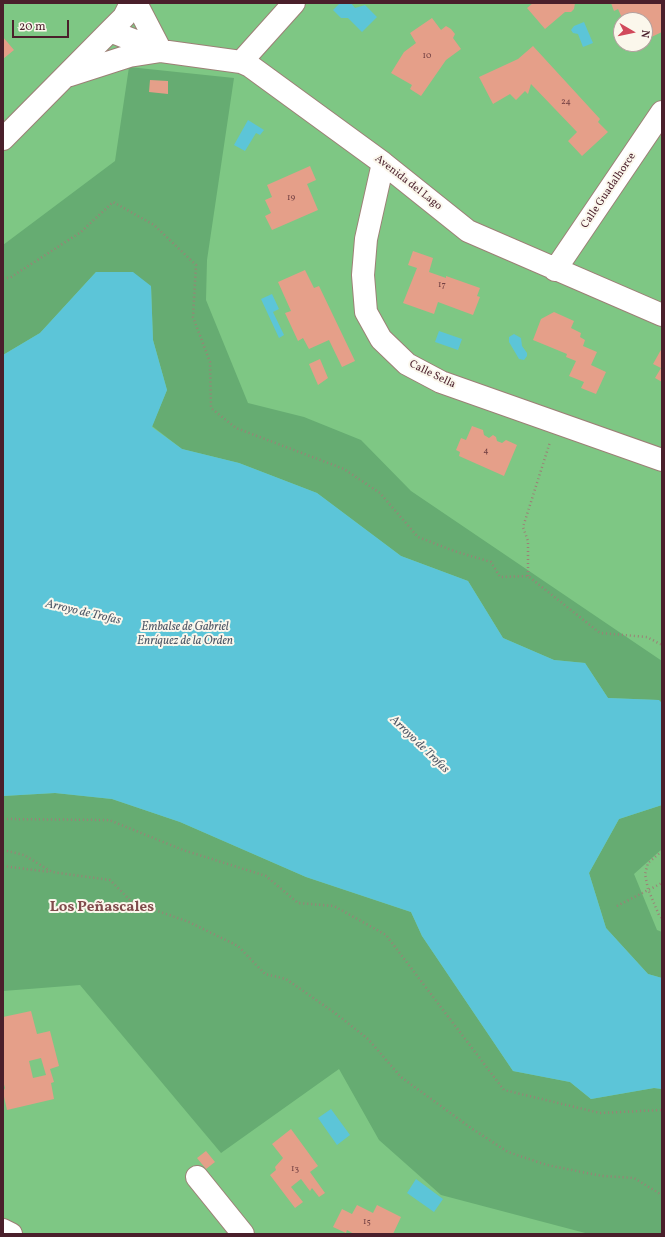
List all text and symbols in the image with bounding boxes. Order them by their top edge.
scale bar [14,12,71,38]
north arrow [613,12,653,52]
text: 20 m [19,19,46,35]
text: N [636,29,652,39]
house number: 10 [423,51,431,61]
house number: 24 [561,97,571,107]
street label: Calle Guadalhorce [579,151,639,231]
street label: Avenida del Lago [372,153,444,213]
house number: 19 [287,193,295,203]
house number: 17 [438,280,446,290]
street label: Calle Sella [407,358,457,392]
house number: 4 [483,446,489,456]
water label: Arroyo de Trofas [44,597,122,629]
water label: Embalse de Gabriel Enríquez de la Orden [137,621,233,649]
water label: Arroyo de Trofas [386,713,452,777]
district label: Los Peñascales [50,899,154,917]
house number: 13 [291,1164,299,1174]
house number: 15 [363,1217,371,1227]

